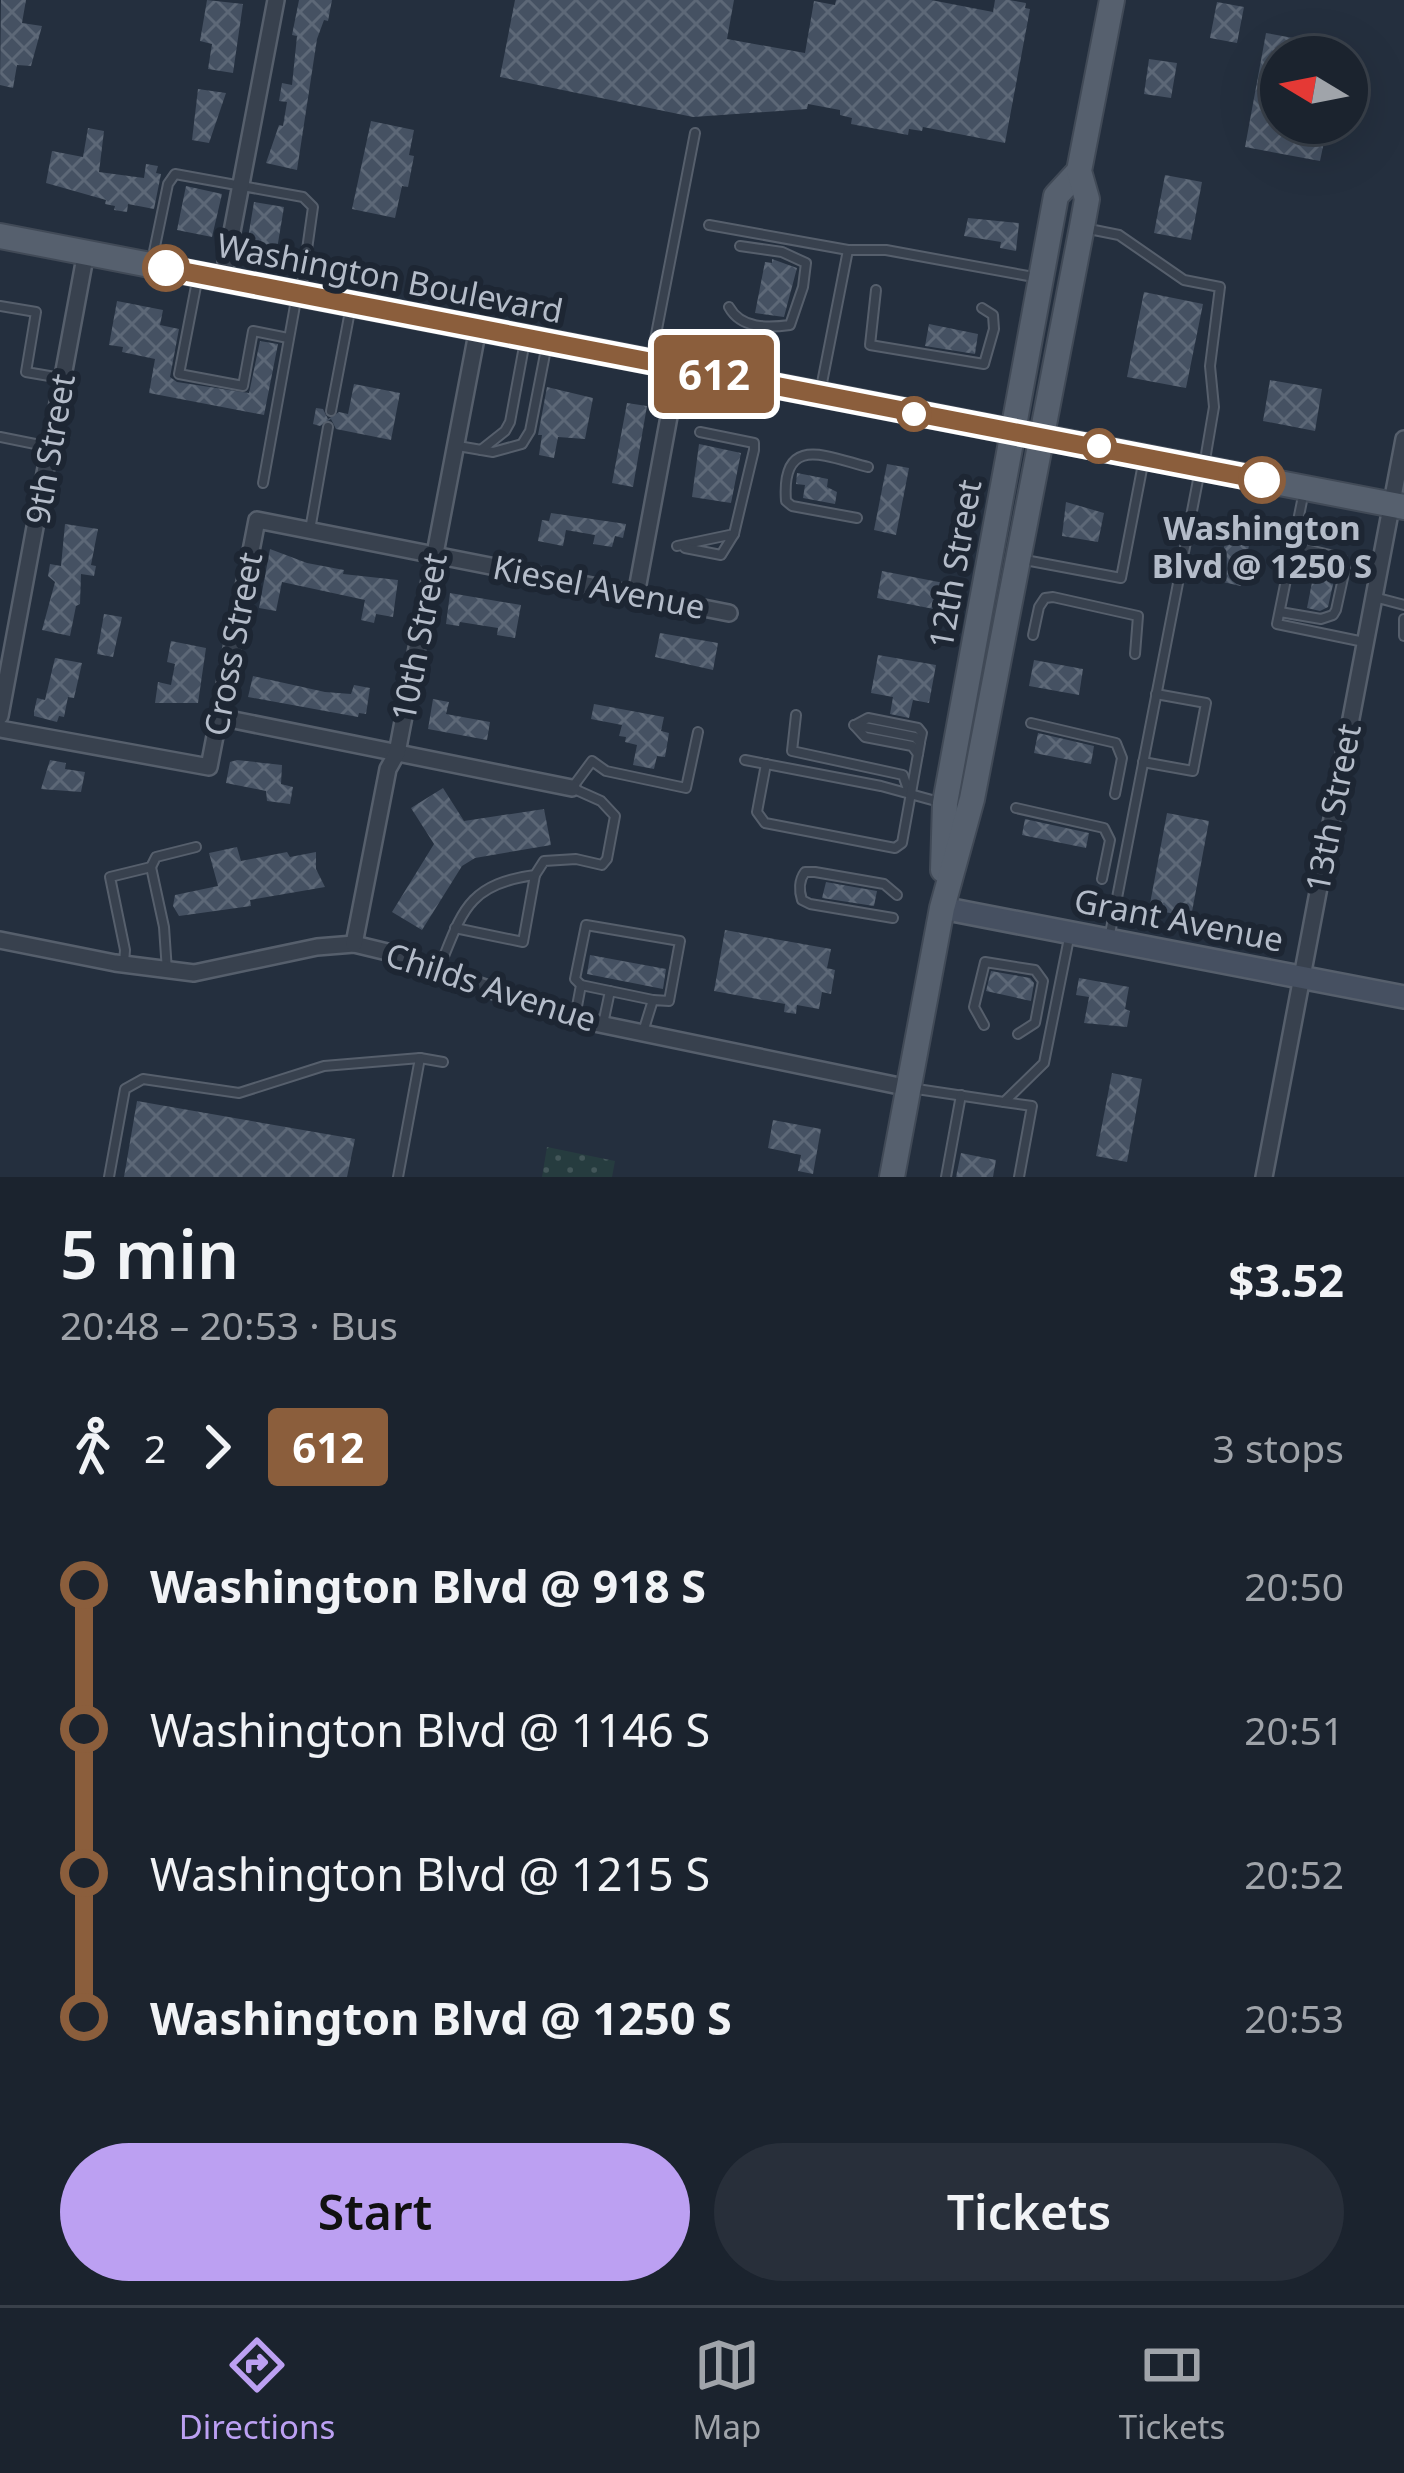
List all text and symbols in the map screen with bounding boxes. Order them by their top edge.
north arrow [1260,36,1368,144]
map controls [1260,36,1368,144]
street label: Washington Boulevard [213,222,567,333]
unlabelled marker [144,246,188,290]
line badge: 612 [645,335,783,413]
text: 612 [678,345,750,402]
street label: 9th Street [14,370,85,528]
unlabelled marker [898,398,930,430]
unlabelled marker [1083,430,1115,462]
marker: Washington Blvd @ 1250 S [1240,458,1284,502]
street label: 12th Street [918,476,992,652]
place label: Washington Blvd @ 1250 S [1152,505,1372,588]
street label: Kiesel Avenue [489,544,709,629]
street label: Cross Street [193,548,272,740]
street label: 10th Street [380,549,457,725]
street label: 13th Street [1294,720,1371,896]
street label: Grant Avenue [1071,877,1288,962]
street label: Childs Avenue [380,931,602,1042]
text: 5 min [60,1208,239,1298]
text: $3.52 [1228,1249,1344,1310]
text: 20:48 – 20:53 · Bus [60,1298,398,1351]
icon: walk [60,1414,126,1480]
icon: forward [184,1414,250,1480]
text: 612 [292,1418,364,1475]
text: 2 [144,1421,166,1474]
text: 3 stops [1213,1421,1344,1474]
text: Washington Blvd @ 918 S [150,1555,706,1616]
text: 20:50 [1244,1559,1344,1612]
text: Washington Blvd @ 1146 S [150,1699,710,1760]
text: 20:51 [1244,1703,1344,1756]
text: Washington Blvd @ 1215 S [150,1843,710,1904]
text: 20:52 [1244,1847,1344,1900]
text: Washington Blvd @ 1250 S [150,1987,732,2048]
text: 20:53 [1244,1991,1344,2044]
button: Start [60,2143,690,2281]
button: Tickets [714,2143,1344,2281]
tab: Directions [179,2332,335,2449]
tab: Map [693,2332,761,2449]
tab: Tickets [1119,2332,1225,2449]

